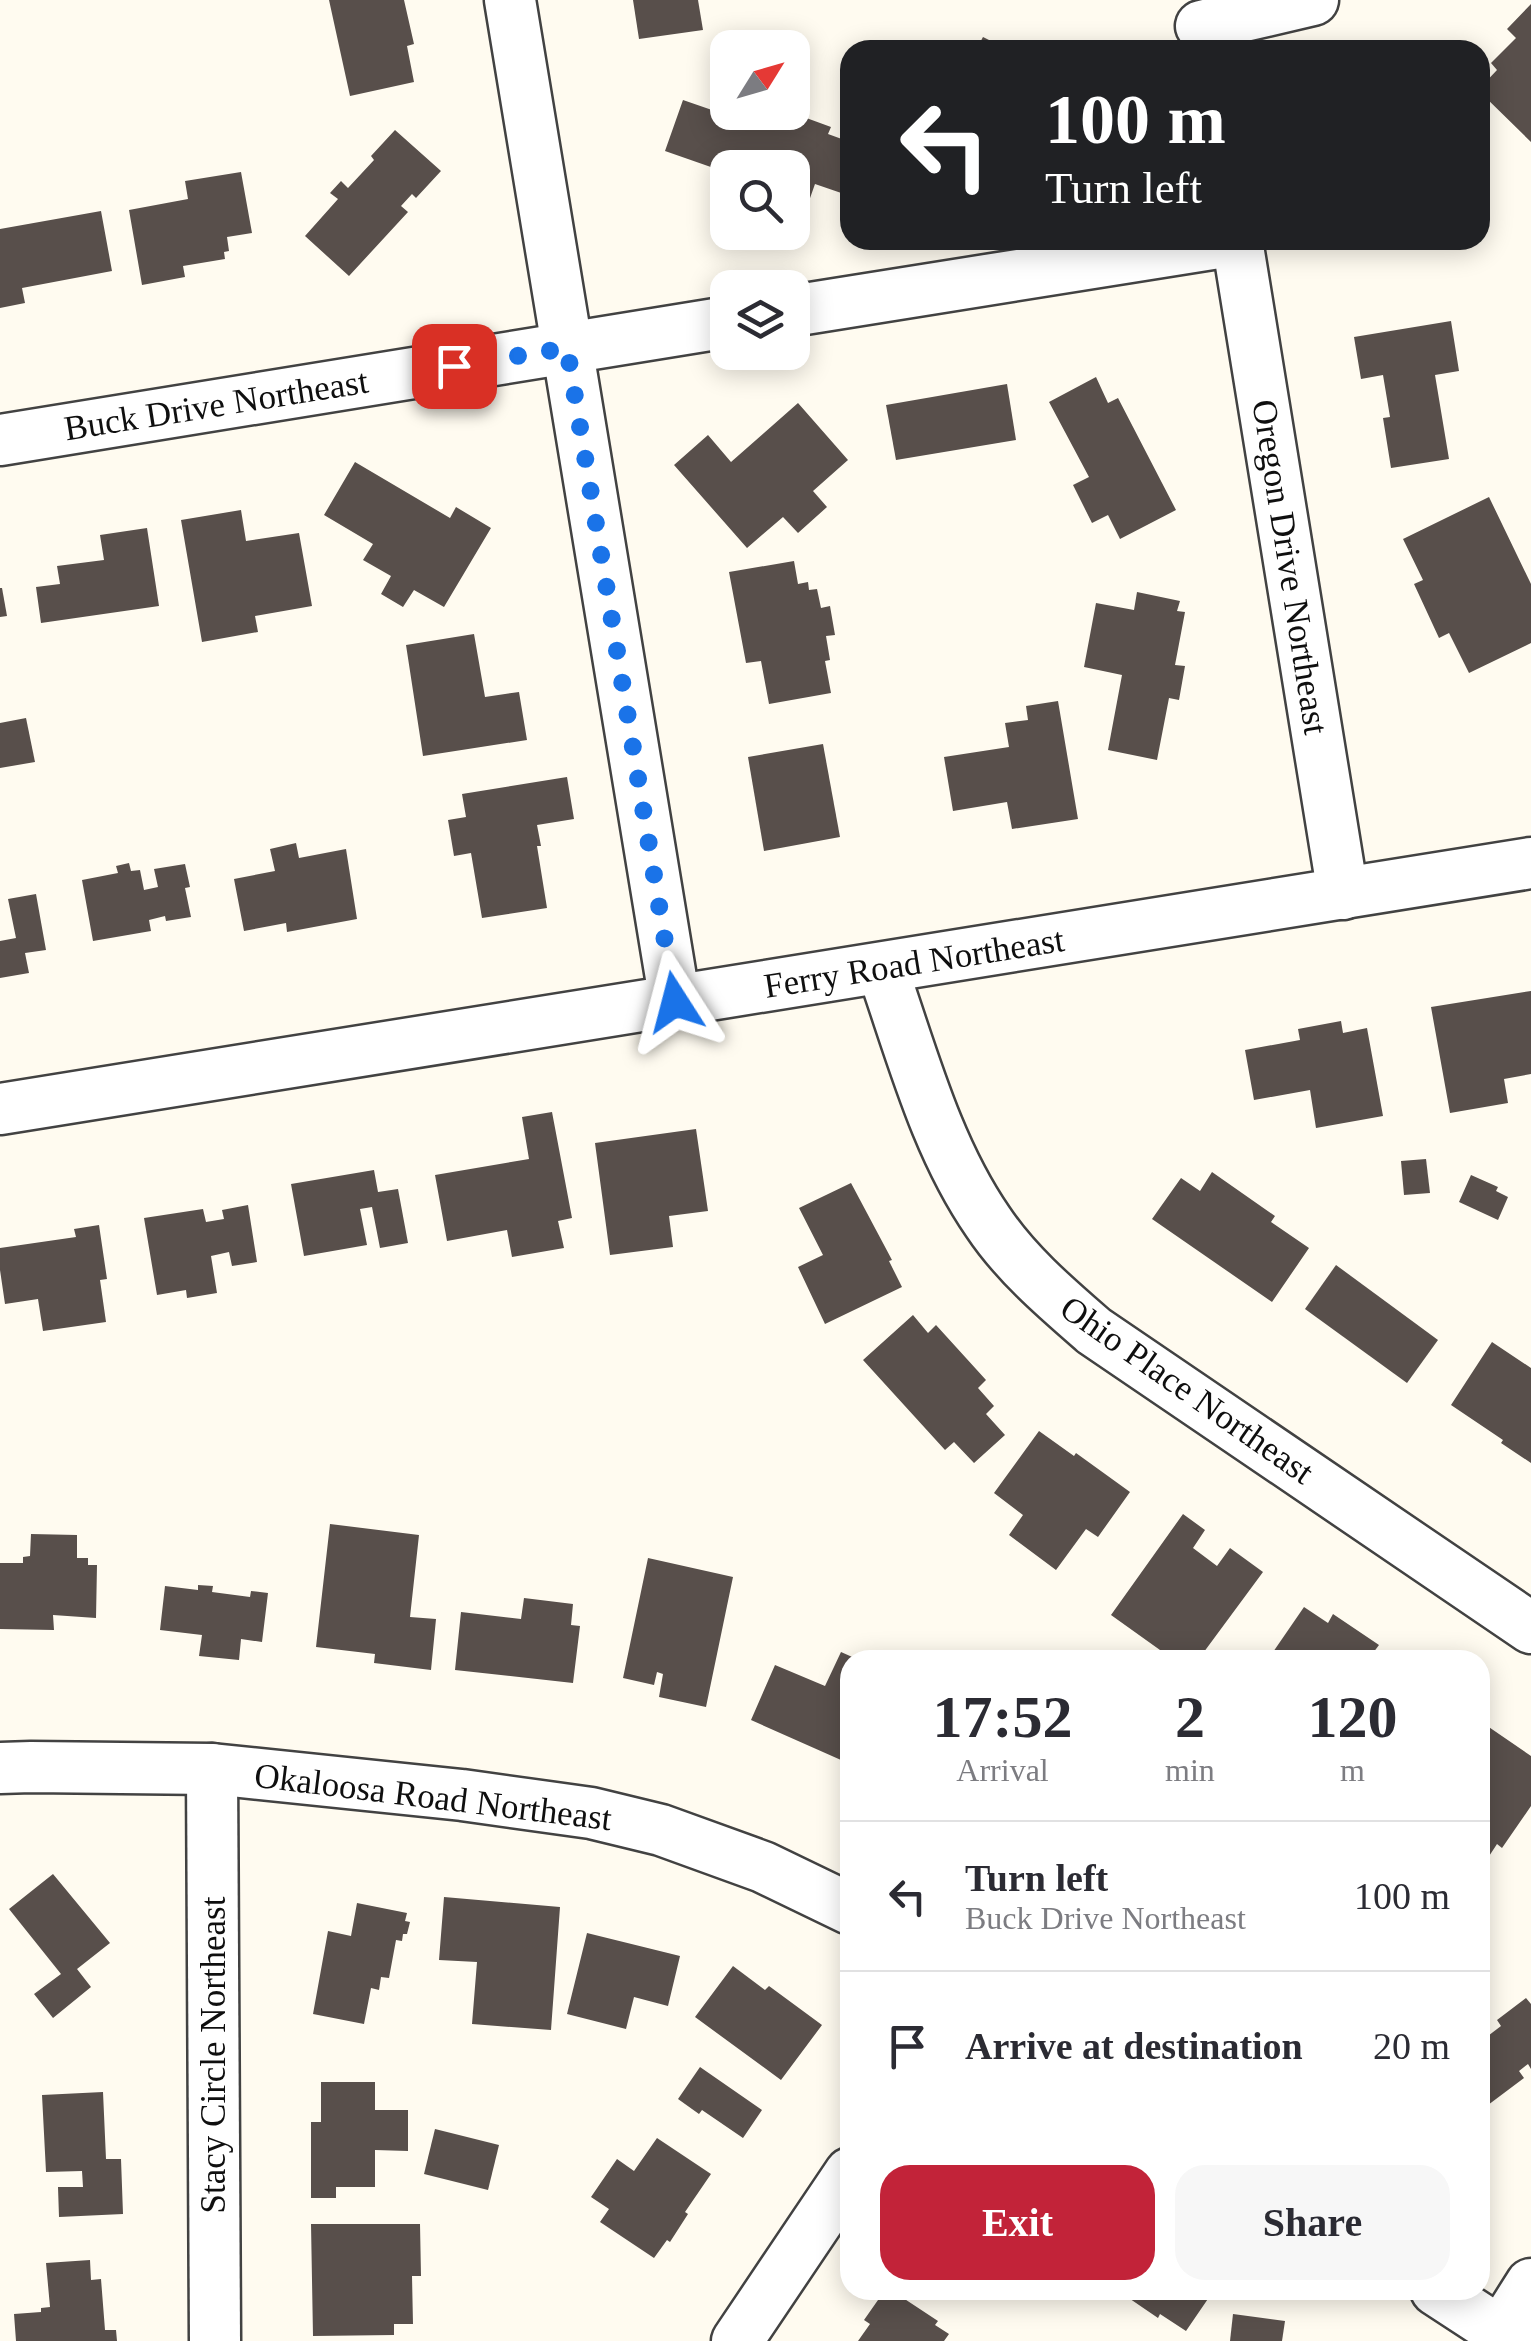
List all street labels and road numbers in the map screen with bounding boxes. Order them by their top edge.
street label: Buck Drive Northeast [61,362,371,448]
street label: Oregon Drive Northeast [1244,397,1336,737]
street label: Ferry Road Northeast [761,920,1067,1006]
street label: Ohio Place Northeast [1053,1288,1321,1492]
street label: Okaloosa Road Northeast [252,1756,614,1838]
street label: Stacy Circle Northeast [194,1896,233,2213]

